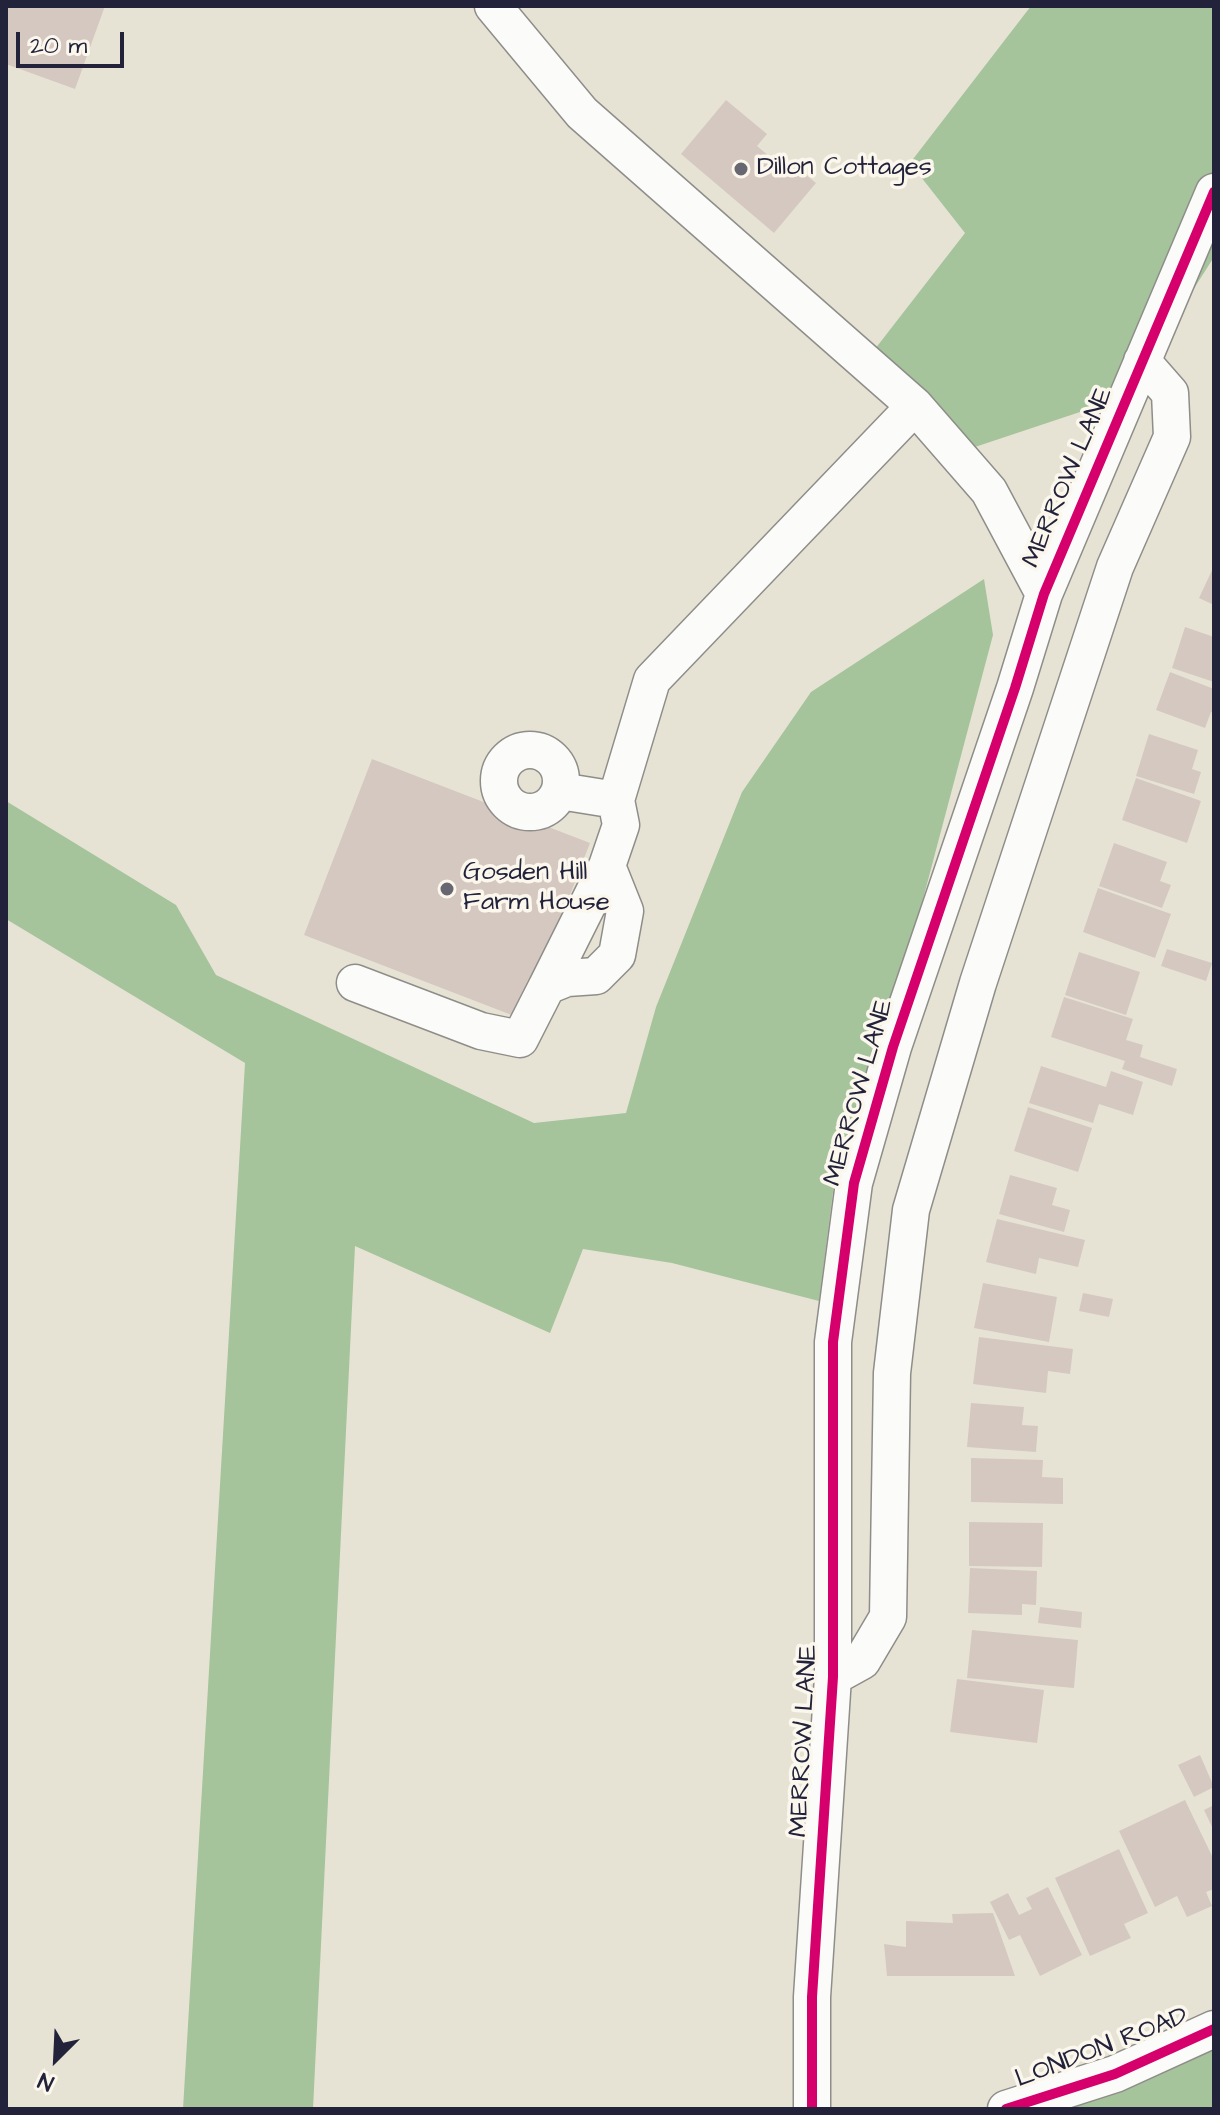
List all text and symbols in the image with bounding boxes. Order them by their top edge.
scale bar [20,16,128,66]
text: 20 m [30,29,87,63]
place label: Dillon Cottages [757,153,932,185]
marker: Dillon Cottages [732,160,750,178]
street label: MERROW LANE [1017,383,1121,573]
place label: Gosden Hill Farm House [463,858,610,920]
marker: Gosden Hill Farm House [438,880,456,898]
street label: MERROW LANE [818,996,902,1190]
street label: MERROW LANE [784,1644,826,1838]
street label: LONDON ROAD [1011,2002,1193,2096]
north arrow [16,2019,96,2099]
text: N [33,2064,59,2098]

